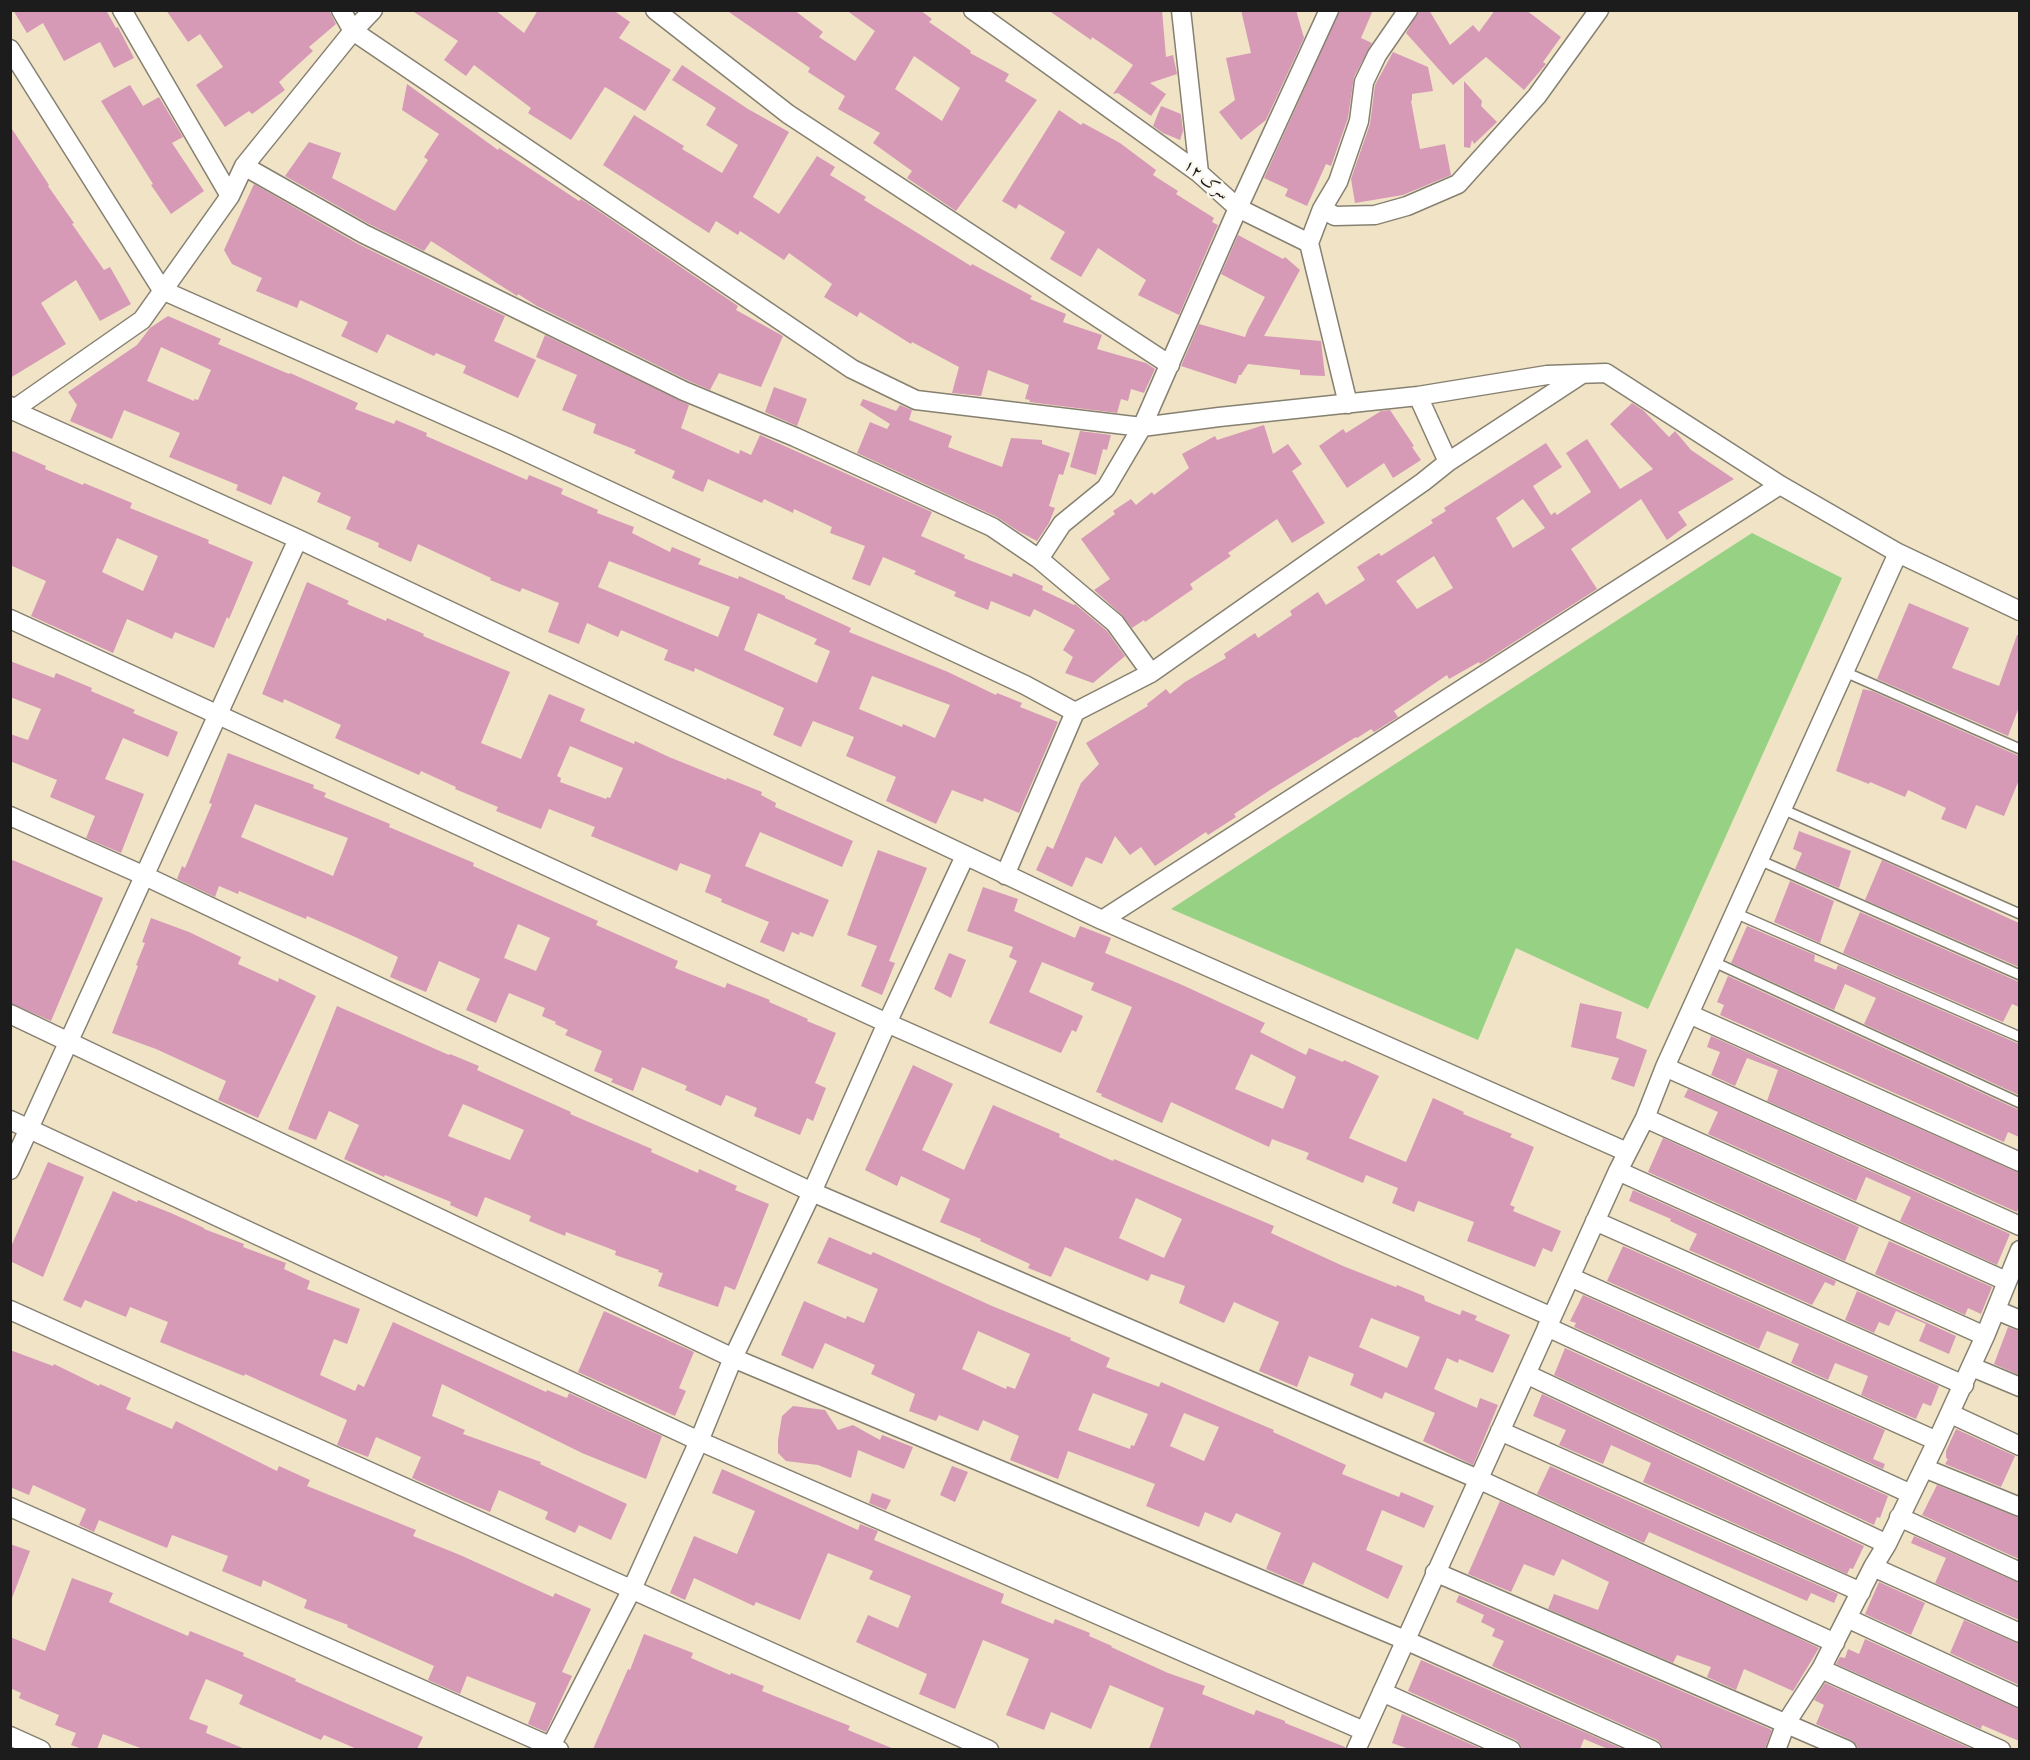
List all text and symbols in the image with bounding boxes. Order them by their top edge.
street label: سرک ۱۲ [1178,157,1232,205]

